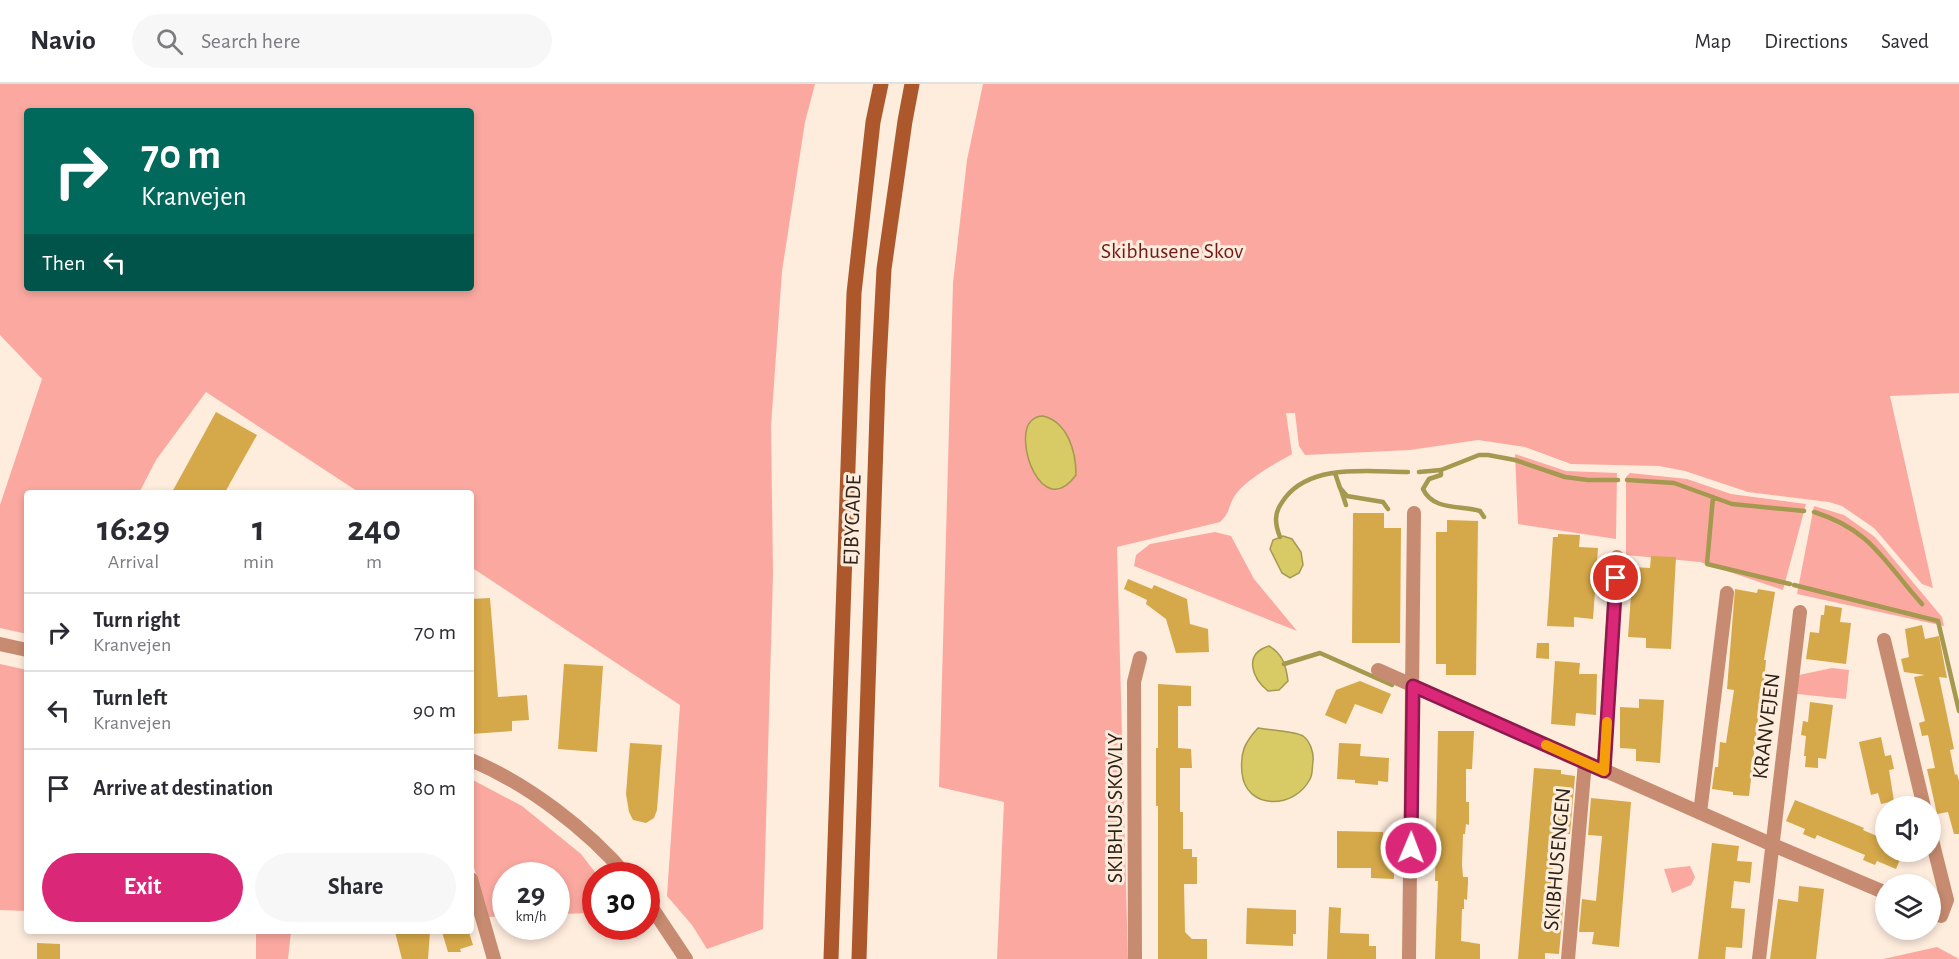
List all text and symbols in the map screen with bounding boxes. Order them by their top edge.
search box [132,14,552,68]
icon: search [153,25,186,58]
text: Navio [30,27,96,55]
text: Search here [201,30,300,52]
text: Map [1695,31,1731,52]
text: Directions [1764,31,1848,52]
text: Saved [1881,31,1929,52]
icon: right [42,132,120,210]
text: 70 m [141,134,221,176]
text: Kranvejen [141,183,247,210]
park label: Skibhusene Skov [1101,240,1244,262]
icon: left [98,246,131,279]
text: Then [42,252,86,274]
street label: EJBYGADE [839,474,865,566]
text: 16:29 [97,511,170,547]
text: 1 [252,511,265,547]
text: 240 [347,511,401,547]
text: Arrival [108,552,159,572]
text: min [243,552,274,572]
text: m [366,552,382,572]
pin [1590,552,1641,603]
icon: arrive [1599,561,1632,594]
text: Turn right [93,609,180,631]
icon: right [42,616,75,649]
text: 70 m [414,621,456,643]
text: Kranvejen [93,635,171,655]
street label: KRANVEJEN [1749,672,1783,781]
text: Turn left [93,687,167,709]
icon: left [42,694,75,727]
text: 90 m [413,699,456,721]
text: Kranvejen [93,713,171,733]
street label: SKIBHUS SKOVLY [1104,732,1126,883]
icon: arrive [42,772,75,805]
text: Arrive at destination [93,777,273,799]
text: 80 m [413,777,456,799]
street label: SKIBHUSENGEN [1540,787,1574,931]
map controls [1875,796,1941,940]
button: sound [1875,796,1941,862]
position arrow [1379,816,1443,880]
button: Exit [42,853,243,922]
button: Share [255,853,456,922]
speed limit sign: 30 [582,862,660,940]
button: layers [1875,874,1941,940]
text: 29 [517,879,545,909]
text: km/h [516,909,546,924]

